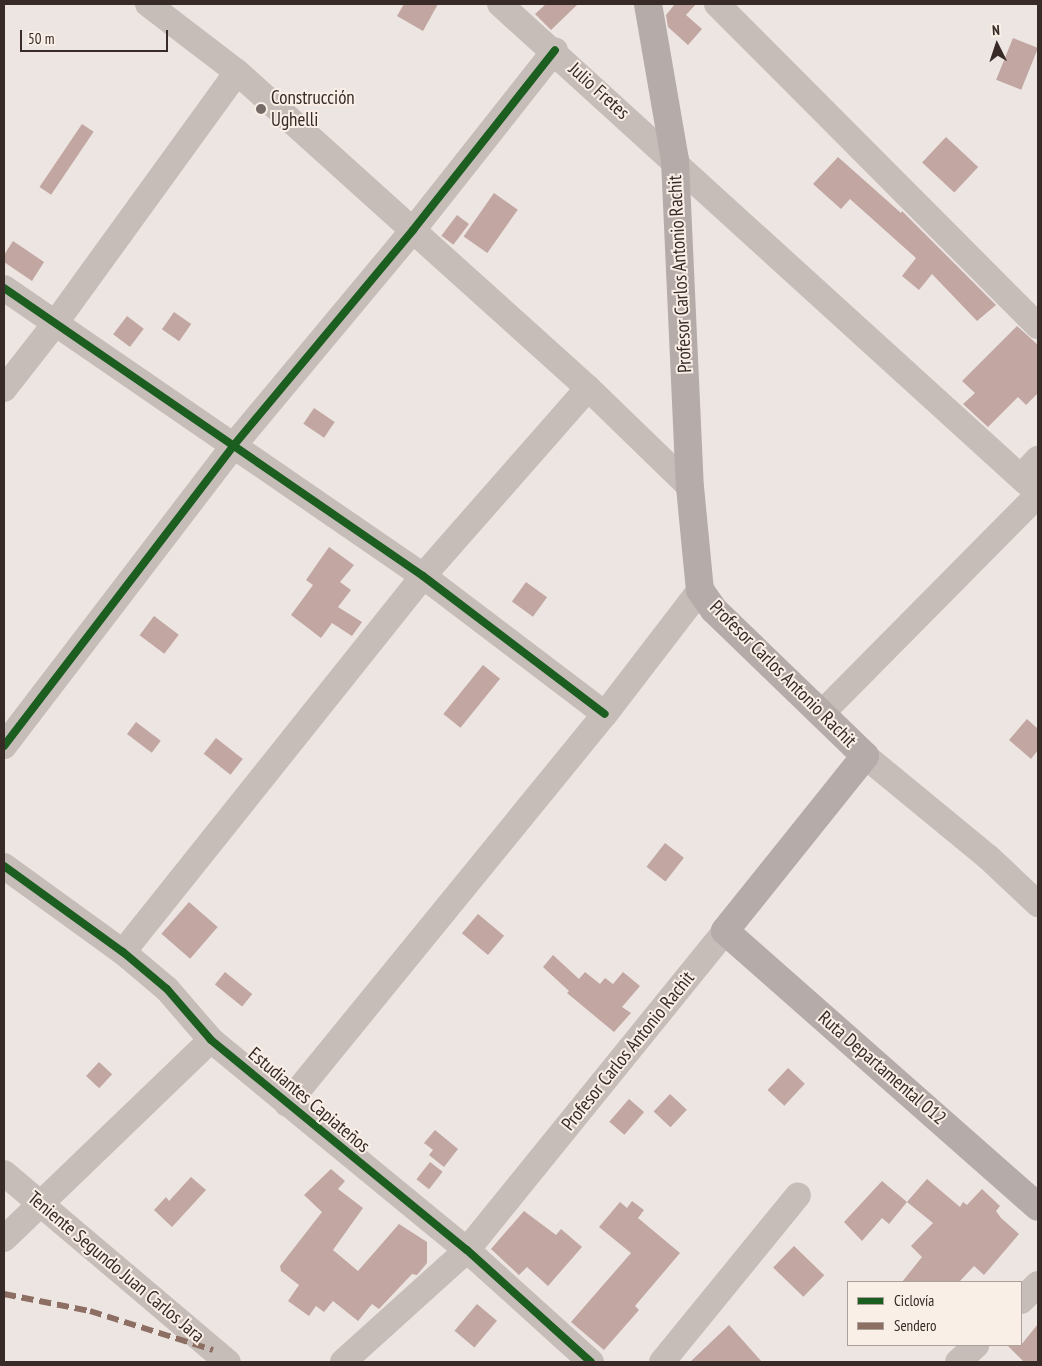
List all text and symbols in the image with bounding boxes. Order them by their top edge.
scale bar [22,20,170,52]
north arrow [972,20,1022,70]
text: N [992,21,1000,39]
text: 50 m [28,29,54,48]
street label: Julio Fretes [564,58,634,124]
place label: Construcción Ughelli [271,87,355,131]
marker: Construcción Ughelli [255,103,267,115]
street label: Profesor Carlos Antonio Rachit [663,174,697,374]
street label: Profesor Carlos Antonio Rachit [705,596,861,752]
street label: Profesor Carlos Antonio Rachit [557,967,699,1135]
street label: Ruta Departamental 012 [813,1006,951,1130]
street label: Estudiantes Capiateños [244,1043,374,1157]
street label: Teniente Segundo Juan Carlos Jara [23,1187,209,1347]
legend [847,1281,1022,1346]
text: Ciclovía [894,1291,934,1310]
text: Sendero [894,1316,936,1335]

